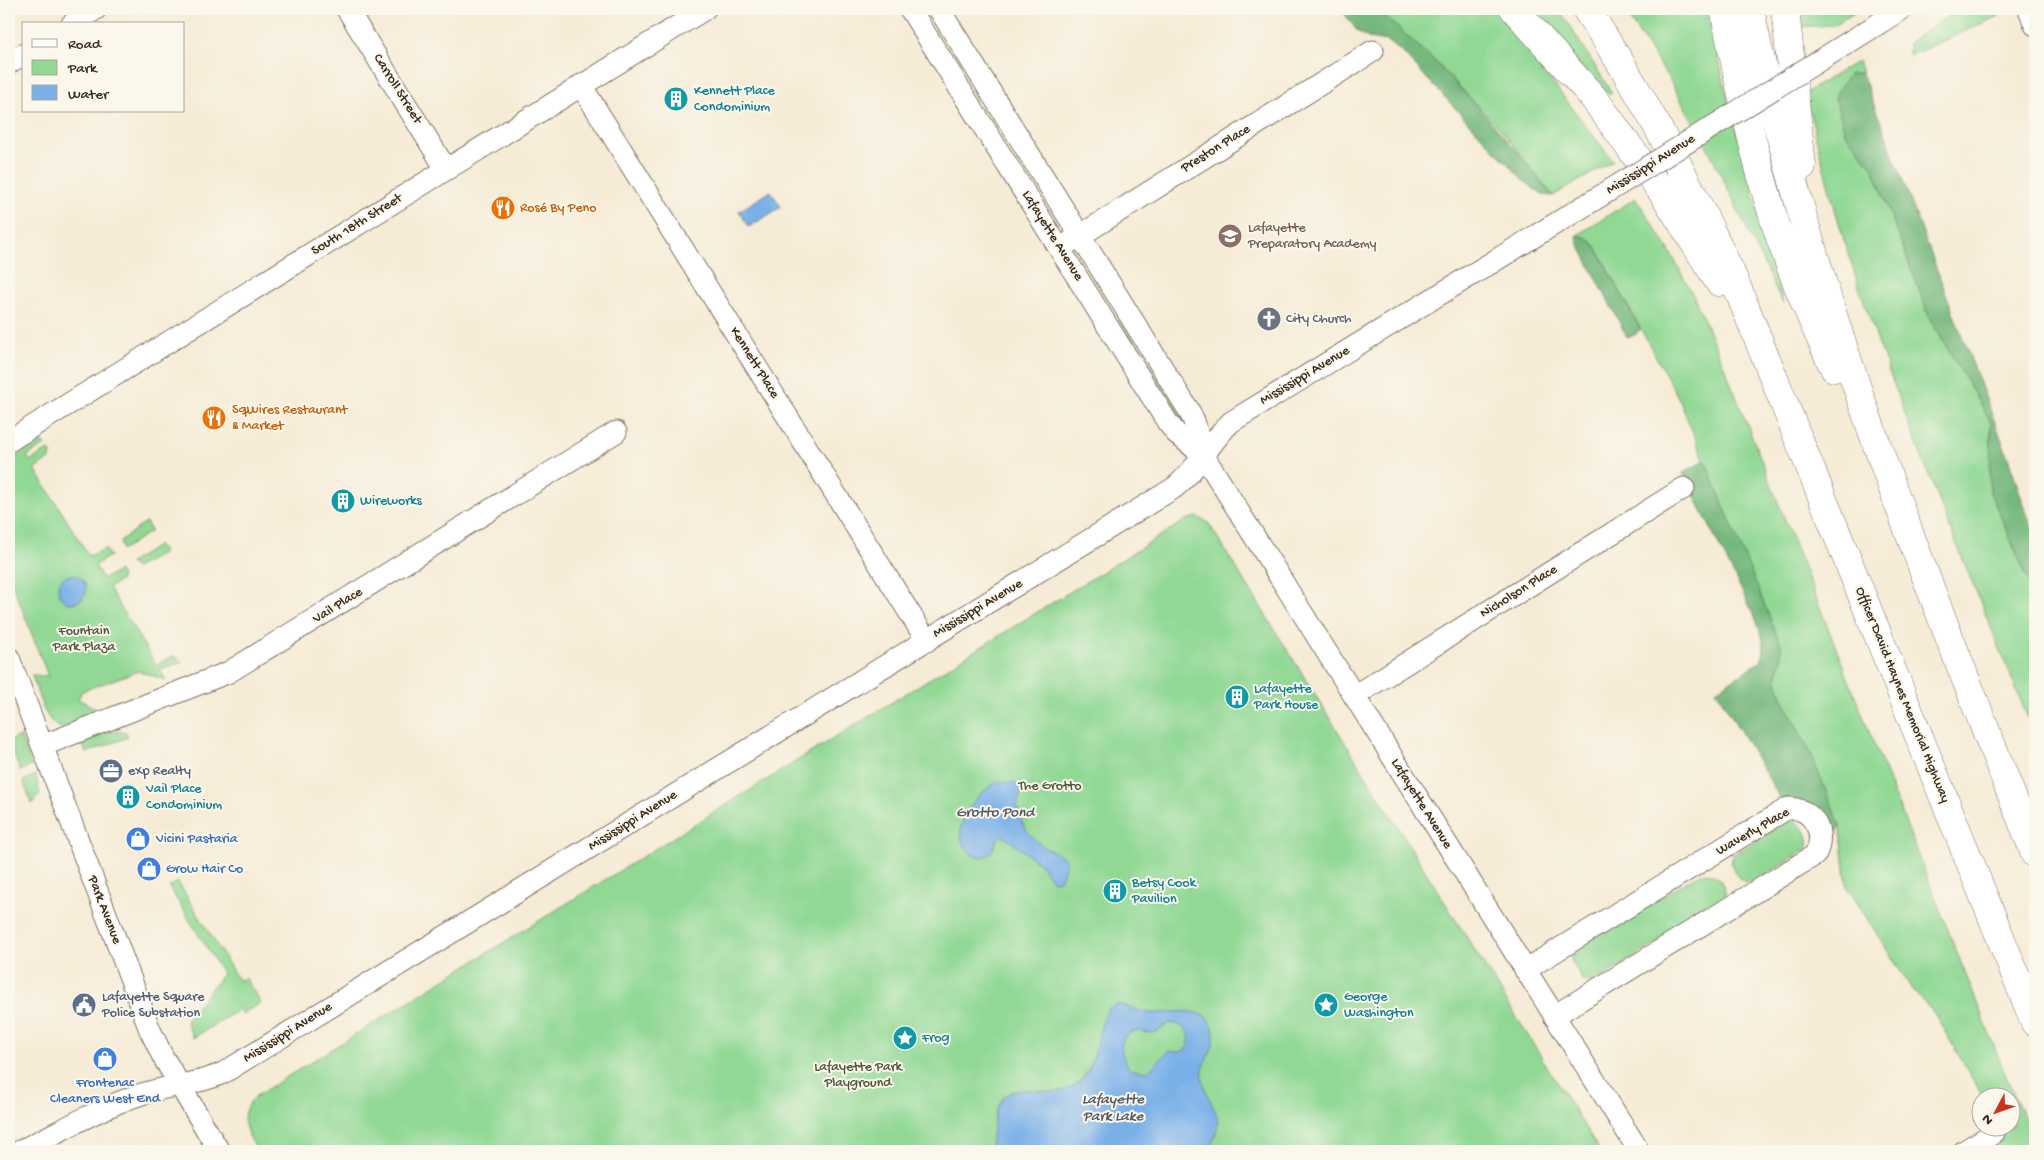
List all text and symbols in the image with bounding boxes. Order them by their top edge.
legend [22,22,185,112]
text: Road [68,36,102,54]
street label: Carroll Street [369,51,426,128]
text: Park [67,60,98,78]
place label: Kennett Place Condominium [694,83,776,116]
text: Water [68,86,110,104]
building icon: Kennett Place Condominium [663,86,689,112]
street label: Preston Place [1177,121,1254,178]
street label: Mississippi Avenue [1603,130,1699,199]
street label: Lafayette Avenue [1017,188,1087,285]
street label: South 18th Street [308,190,407,260]
restaurant icon: Rosé By Peno [490,195,516,221]
place label: Rosé By Peno [520,200,597,217]
place label: Lafayette Preparatory Academy [1247,220,1377,253]
school or university icon: Lafayette Preparatory Academy [1217,223,1243,249]
church icon: City Church [1256,306,1282,332]
place label: City Church [1286,311,1352,328]
street label: Kennett Place [725,324,783,402]
street label: Mississippi Avenue [1257,342,1354,409]
place label: SqWires Restaurant & Market [232,402,349,435]
restaurant icon: SqWires Restaurant & Market [201,405,227,431]
building icon: Wireworks [330,488,356,514]
place label: Wireworks [360,493,422,510]
street label: Nicholson Place [1477,561,1561,622]
street label: Mississippi Avenue [930,575,1027,642]
street label: Vail Place [309,584,367,628]
street label: Officer David Haynes Memorial Highway [1851,585,1953,805]
park label: Fountain Park Plaza [52,623,116,656]
place label: Lafayette Park House [1253,681,1319,714]
building icon: Lafayette Park House [1224,684,1250,710]
street label: Lafayette Avenue [1386,756,1456,853]
office icon: eXp Realty [98,758,124,784]
place label: eXp Realty [128,763,191,780]
park label: The Grotto [1017,778,1082,795]
place label: Vail Place Condominium [145,781,222,814]
building icon: Vail Place Condominium [115,784,141,810]
street label: Mississippi Avenue [585,786,681,855]
water label: Grotto Pond [956,804,1036,822]
street label: Waverly Place [1713,804,1793,860]
shop icon: Vicini Pastaria [125,826,151,852]
place label: Vicini Pastaria [155,831,239,848]
shop icon: Grow Hair Co [136,856,162,882]
place label: Grow Hair Co [166,861,243,878]
street label: Park Avenue [83,872,125,947]
place label: Betsy Cook Pavilion [1131,875,1198,908]
building icon: Betsy Cook Pavilion [1102,878,1128,904]
place label: Lafayette Square Police Substation [101,989,205,1022]
place label: George Washington [1344,989,1414,1022]
public building icon: Lafayette Square Police Substation [71,992,97,1018]
place icon: George Washington [1313,992,1339,1018]
street label: Mississippi Avenue [240,998,336,1067]
place icon: Frog [892,1025,918,1051]
place label: Frog [921,1030,949,1047]
shop icon: Frontenac Cleaners West End [92,1046,118,1072]
park label: Lafayette Park Playground [814,1059,904,1092]
place label: Frontenac Cleaners West End [50,1075,162,1108]
north arrow [1972,1088,2022,1138]
water label: Lafayette Park Lake [1082,1091,1145,1126]
text: N [1979,1110,1997,1128]

